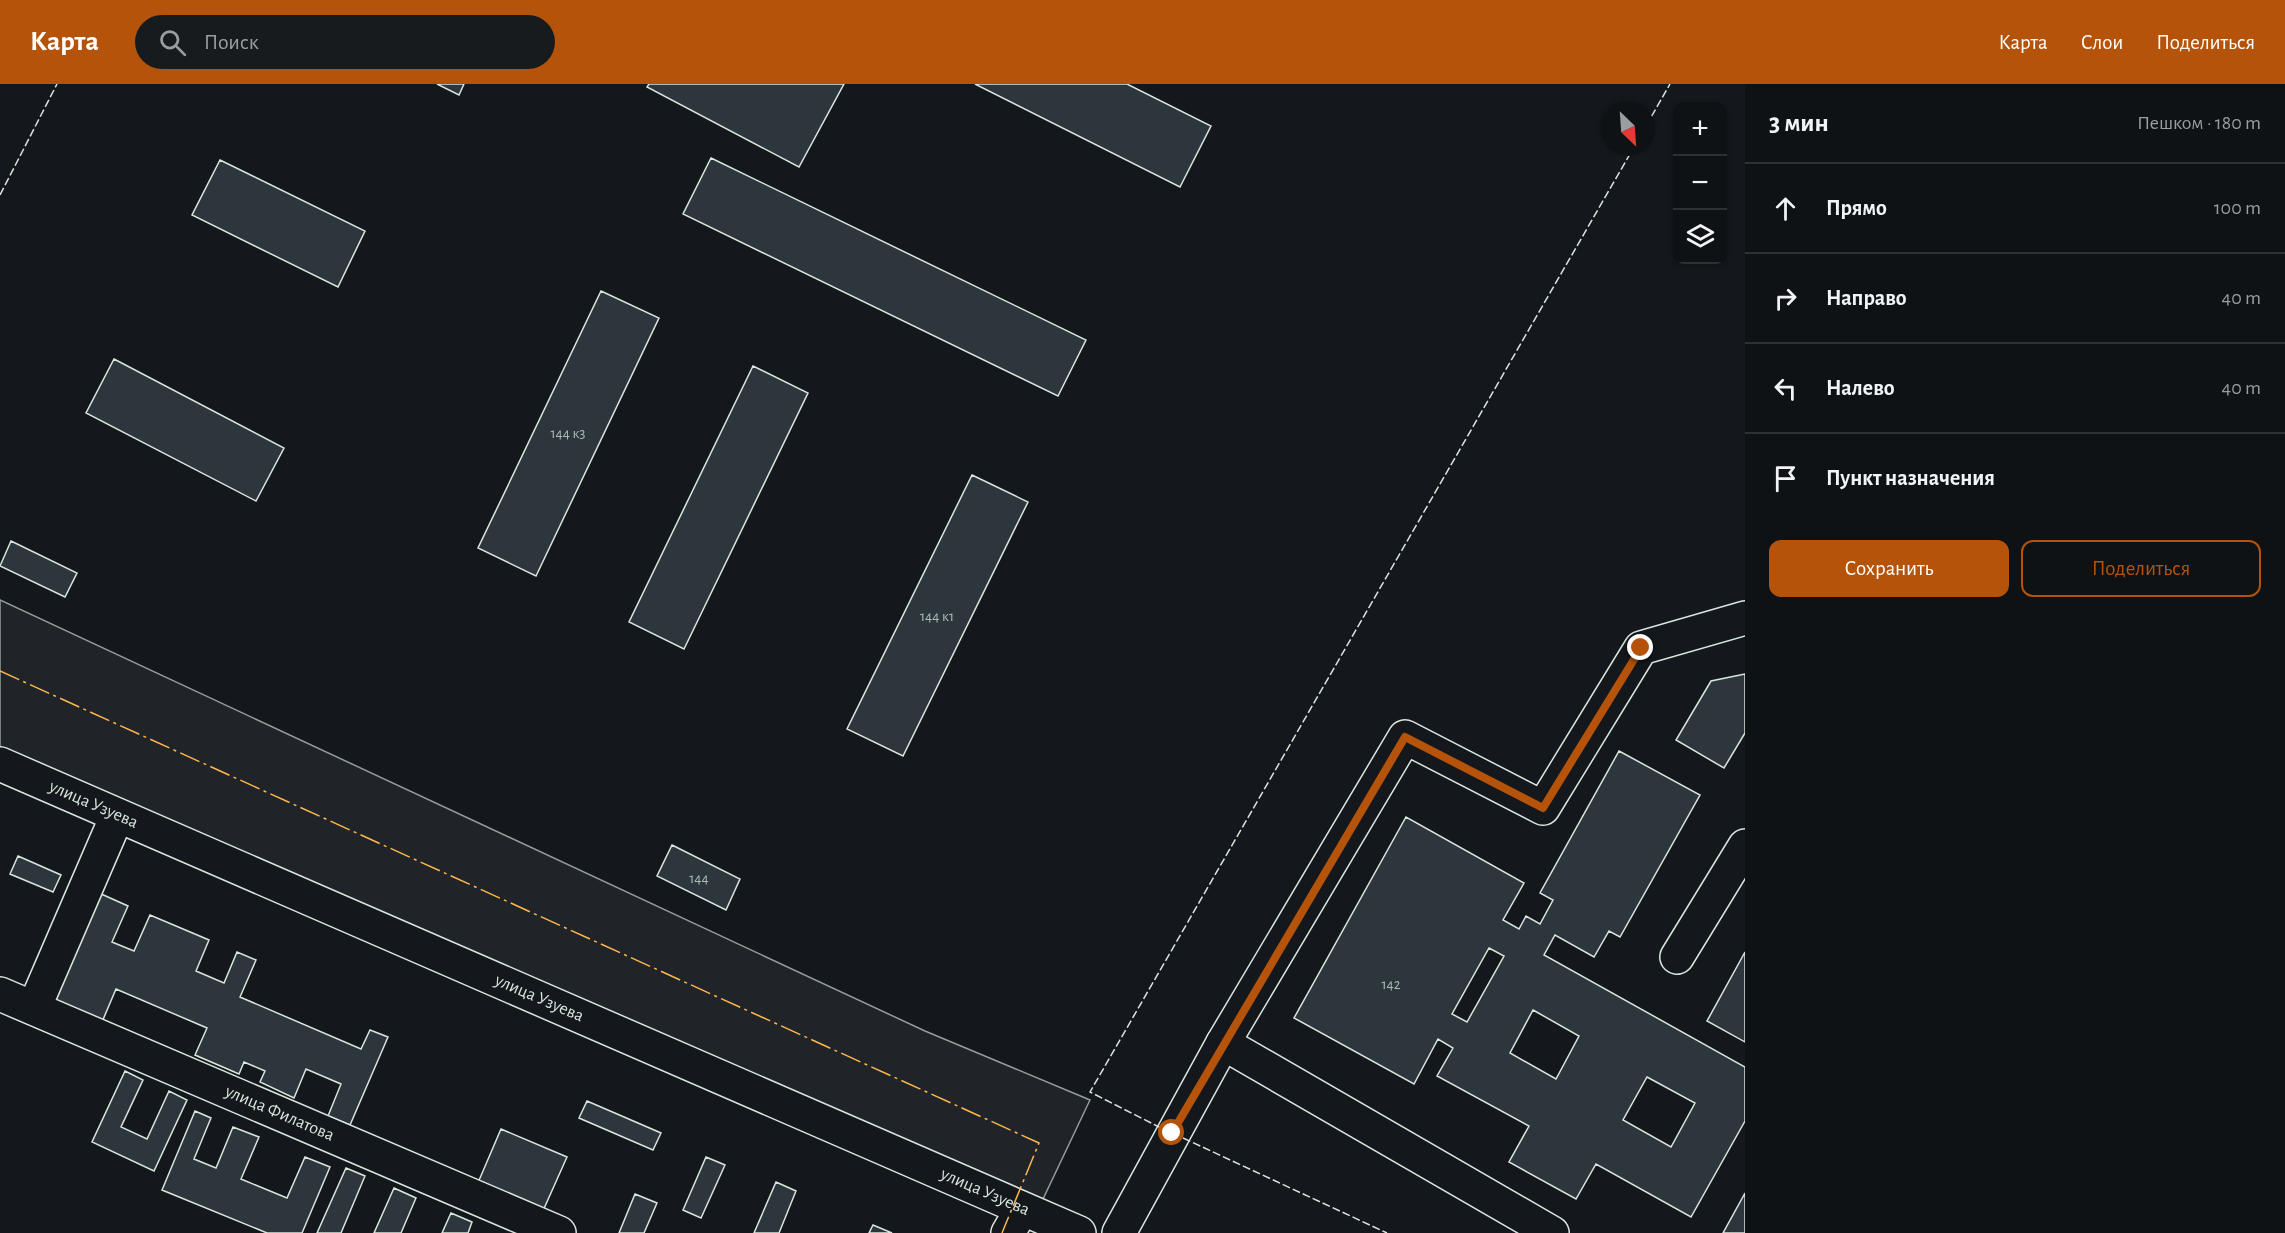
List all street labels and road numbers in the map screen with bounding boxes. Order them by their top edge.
street label: улица Узуева [45,777,141,832]
street label: улица Узуева [491,971,586,1026]
street label: улица Филатова [221,1082,337,1145]
street label: улица Узуева [937,1165,1032,1219]

